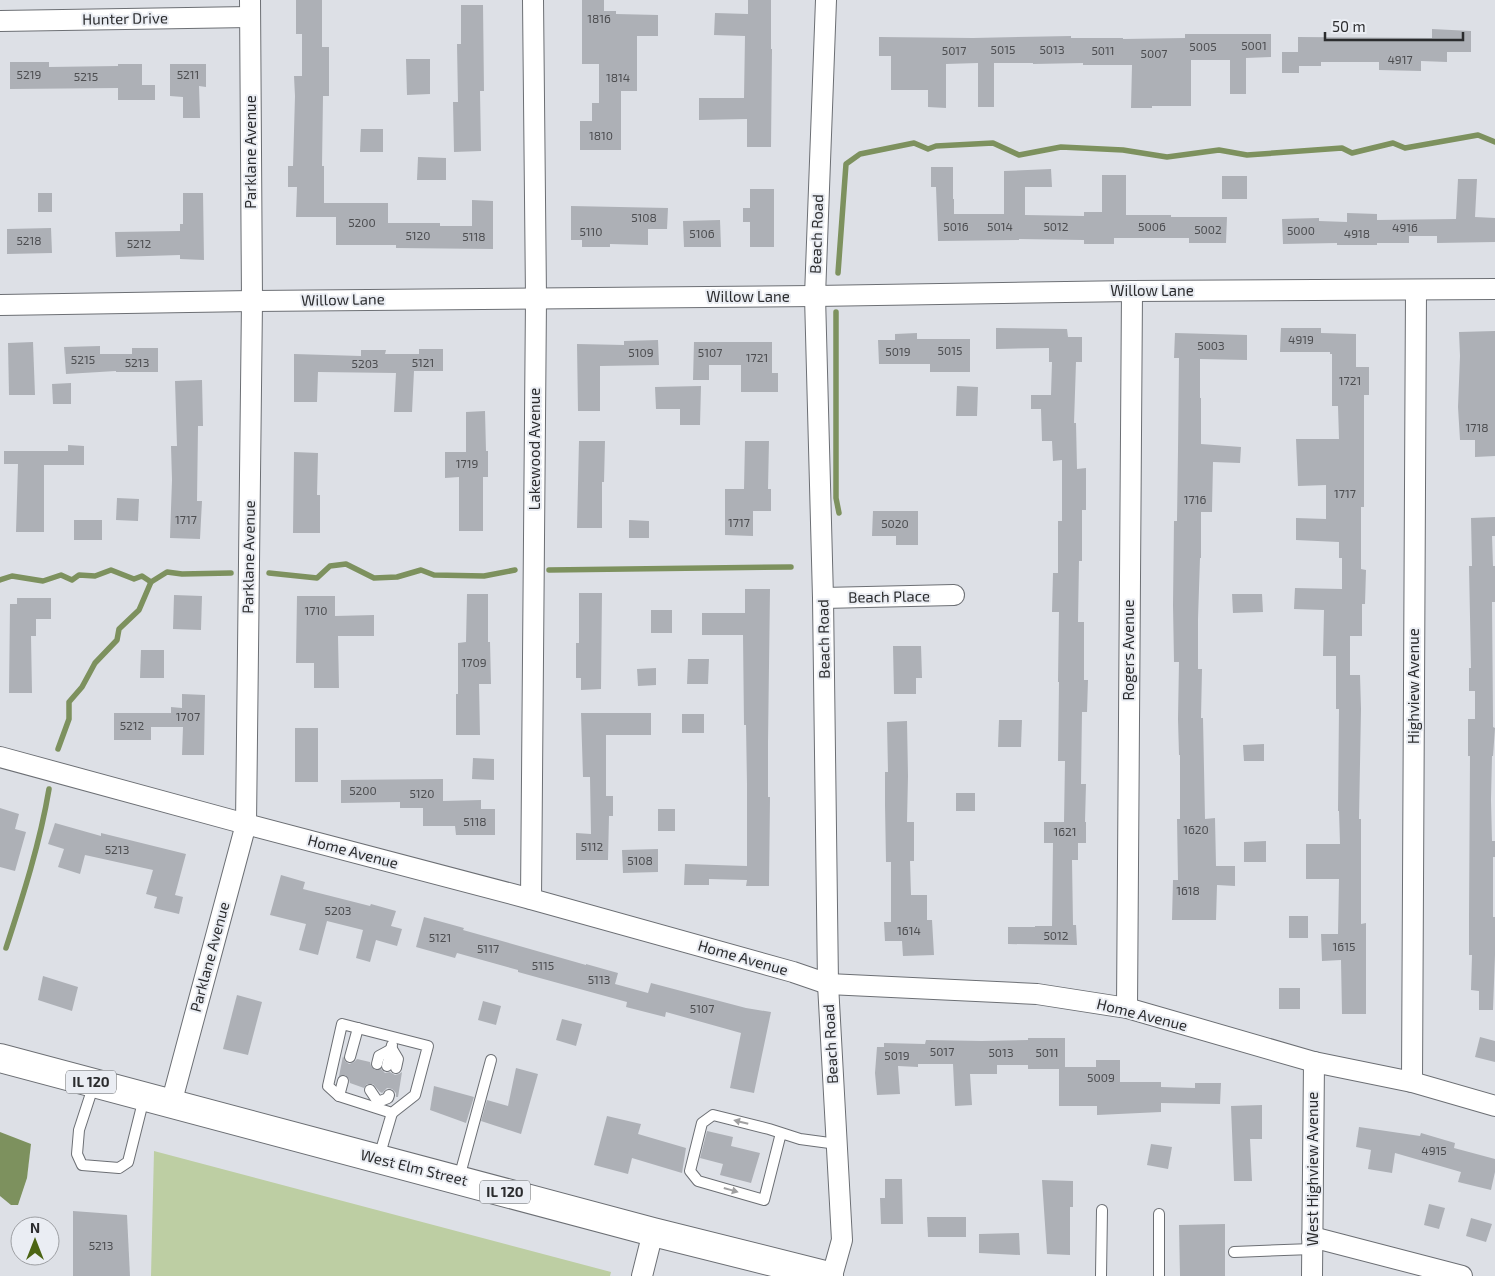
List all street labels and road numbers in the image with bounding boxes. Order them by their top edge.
street label: Hunter Drive [82,8,168,28]
street label: Parklane Avenue [241,95,259,209]
street label: Beach Road [806,194,826,274]
street label: Willow Lane [1110,281,1194,299]
street label: Willow Lane [706,287,790,305]
street label: Willow Lane [301,289,385,309]
street label: Lakewood Avenue [525,388,543,510]
street label: Parklane Avenue [238,500,258,614]
street label: Beach Place [848,586,930,606]
street label: Beach Road [813,599,833,679]
street label: Rogers Avenue [1119,600,1137,700]
street label: Highview Avenue [1404,628,1422,744]
street label: Home Avenue [306,830,401,872]
street label: Parklane Avenue [186,900,232,1014]
street label: Home Avenue [696,936,790,979]
street label: Home Avenue [1095,994,1190,1034]
street label: Beach Road [819,1004,841,1084]
road number: IL 120 [66,1070,116,1094]
street label: West Highview Avenue [1303,1092,1321,1246]
street label: West Elm Street [359,1145,470,1189]
road number: IL 120 [480,1180,530,1204]

